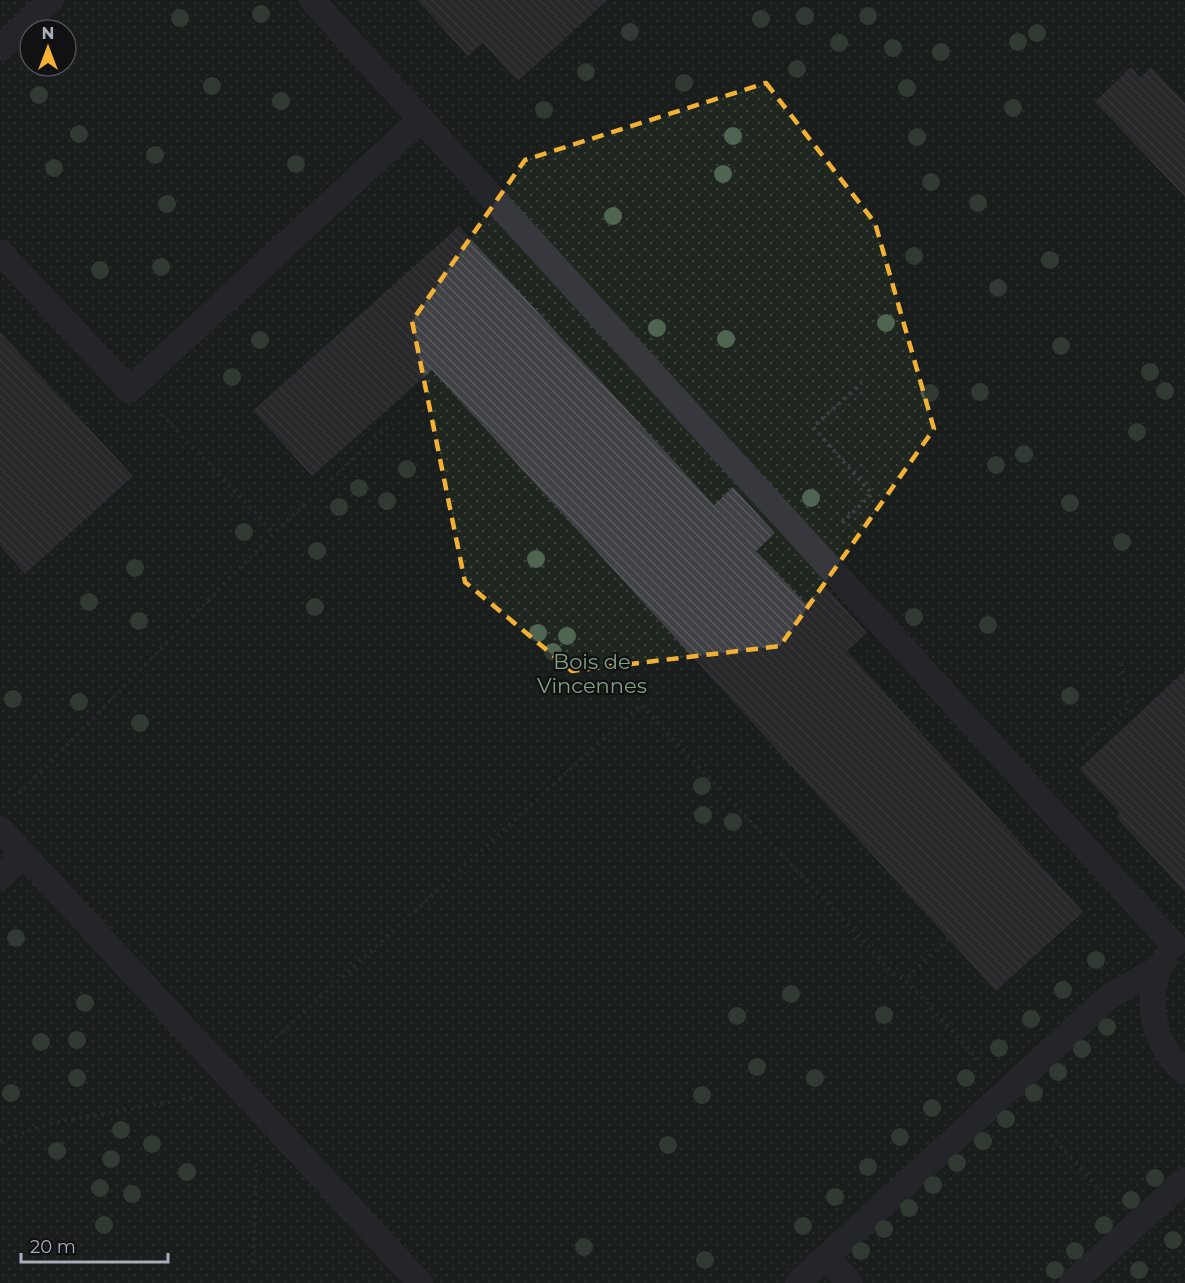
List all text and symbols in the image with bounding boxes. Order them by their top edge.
north arrow [18,18,78,78]
text: N [42,24,54,43]
park label: Bois de Vincennes [537,649,647,698]
scale bar [21,1226,168,1264]
text: 20 m [30,1236,76,1258]

